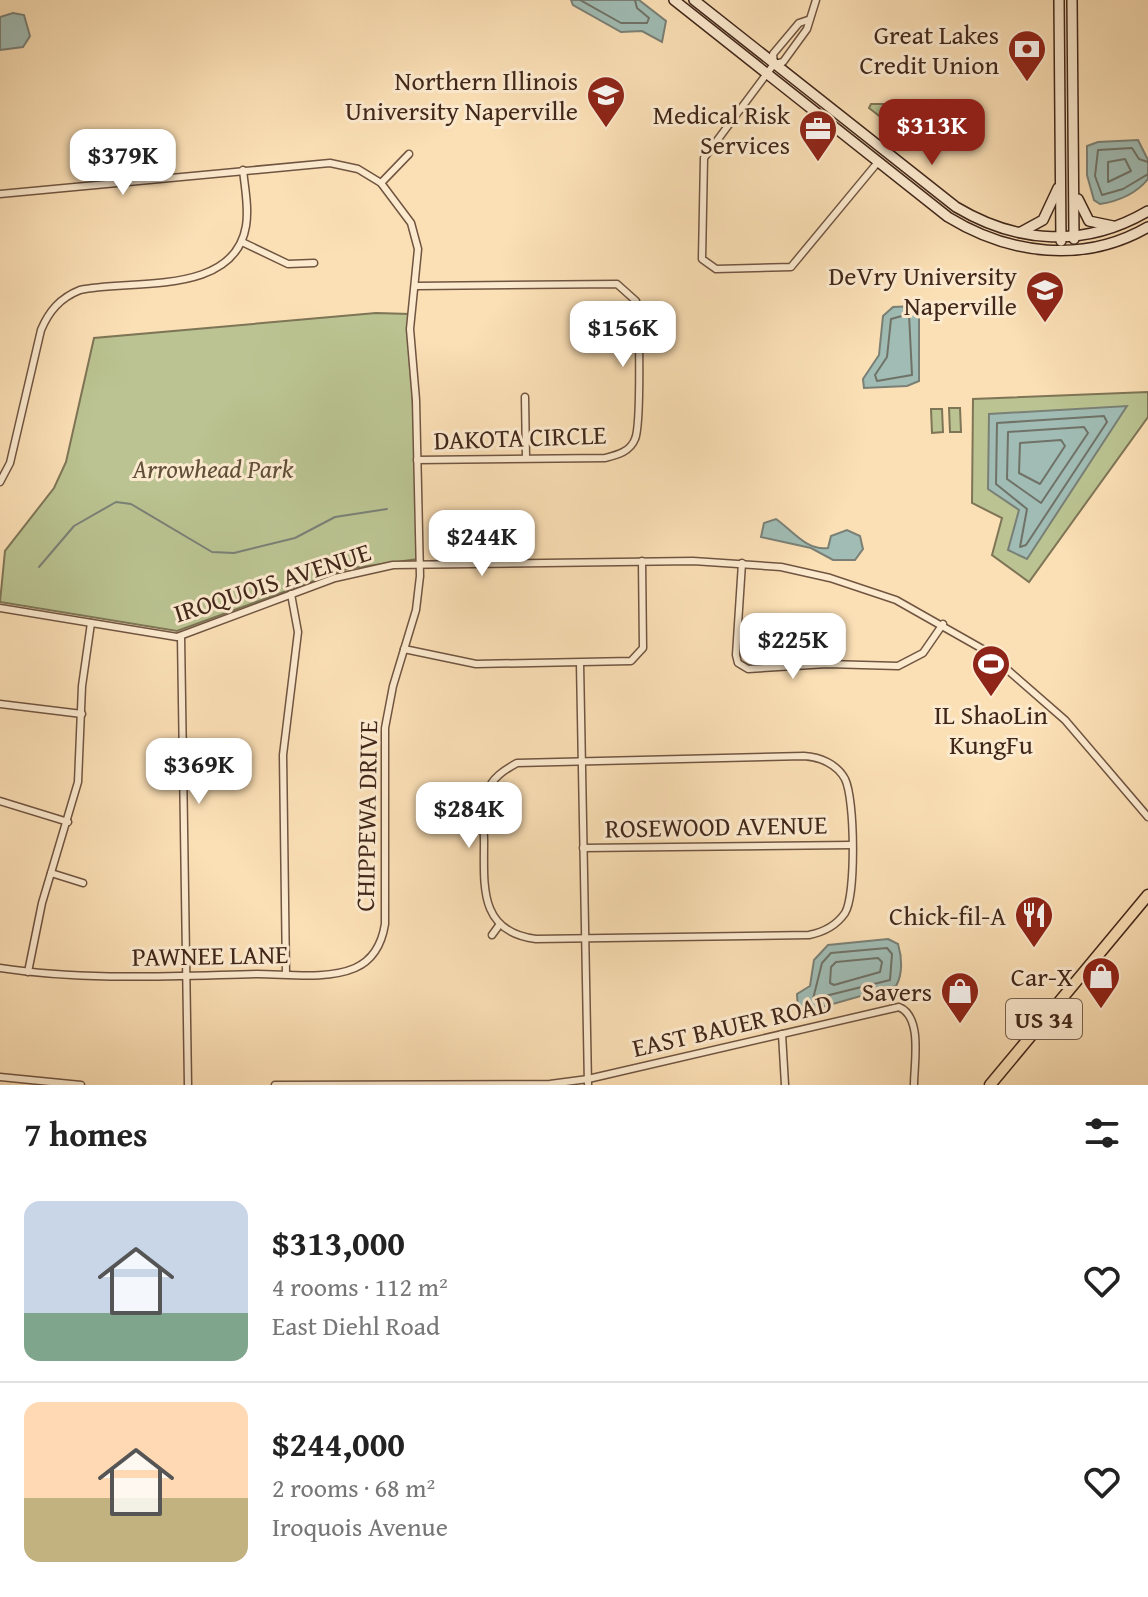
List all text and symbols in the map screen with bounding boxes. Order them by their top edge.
place label: Great Lakes Credit Union [859,15,999,84]
bank icon: Great Lakes Credit Union [1006,28,1048,83]
place label: Northern Illinois University Naperville [345,61,578,130]
school or university icon: Northern Illinois University Naperville [585,74,627,129]
place label: Medical Risk Services [653,95,791,164]
pin: $313K [876,99,988,167]
text: $313K [897,105,967,144]
office icon: Medical Risk Services [797,108,839,163]
pin: $379K [67,129,179,197]
text: $379K [88,135,158,174]
place label: DeVry University Naperville [829,256,1017,325]
school or university icon: DeVry University Naperville [1024,269,1066,324]
pin: $156K [567,301,679,369]
text: $156K [588,307,658,346]
street label: DAKOTA CIRCLE [433,414,607,460]
park label: Arrowhead Park [132,449,294,488]
pin: $244K [426,510,538,578]
text: $244K [447,516,517,555]
street label: IROQUOIS AVENUE [168,532,376,632]
pin: $225K [737,613,849,681]
text: $225K [758,619,828,658]
sports icon: IL ShaoLin KungFu [970,643,1012,698]
place label: IL ShaoLin KungFu [934,695,1048,764]
street label: CHIPPEWA DRIVE [345,720,387,912]
pin: $369K [143,738,255,806]
text: $369K [164,744,234,783]
pin: $284K [413,782,525,850]
text: $284K [434,788,504,827]
street label: ROSEWOOD AVENUE [604,805,828,847]
restaurant icon: Chick-fil-A [1013,894,1055,949]
place label: Chick-fil-A [889,896,1006,935]
street label: PAWNEE LANE [131,934,289,976]
shop icon: Car-X [1080,955,1122,1010]
place label: Car-X [1011,957,1073,996]
shop icon: Savers [939,970,981,1025]
place label: Savers [862,972,932,1011]
street label: EAST BAUER ROAD [628,983,836,1067]
road number: US 34 [1006,999,1082,1039]
text: 7 homes [24,1109,148,1158]
icon: filters [1080,1111,1124,1155]
text: $313,000 [272,1218,405,1267]
icon: home [88,1233,184,1329]
icon: heart [1080,1259,1124,1303]
text: 4 rooms · 112 m² [272,1267,448,1306]
text: East Diehl Road [272,1306,440,1345]
text: $244,000 [272,1419,405,1468]
icon: home [88,1434,184,1530]
icon: heart [1080,1460,1124,1504]
text: 2 rooms · 68 m² [272,1468,435,1507]
text: Iroquois Avenue [272,1507,448,1546]

